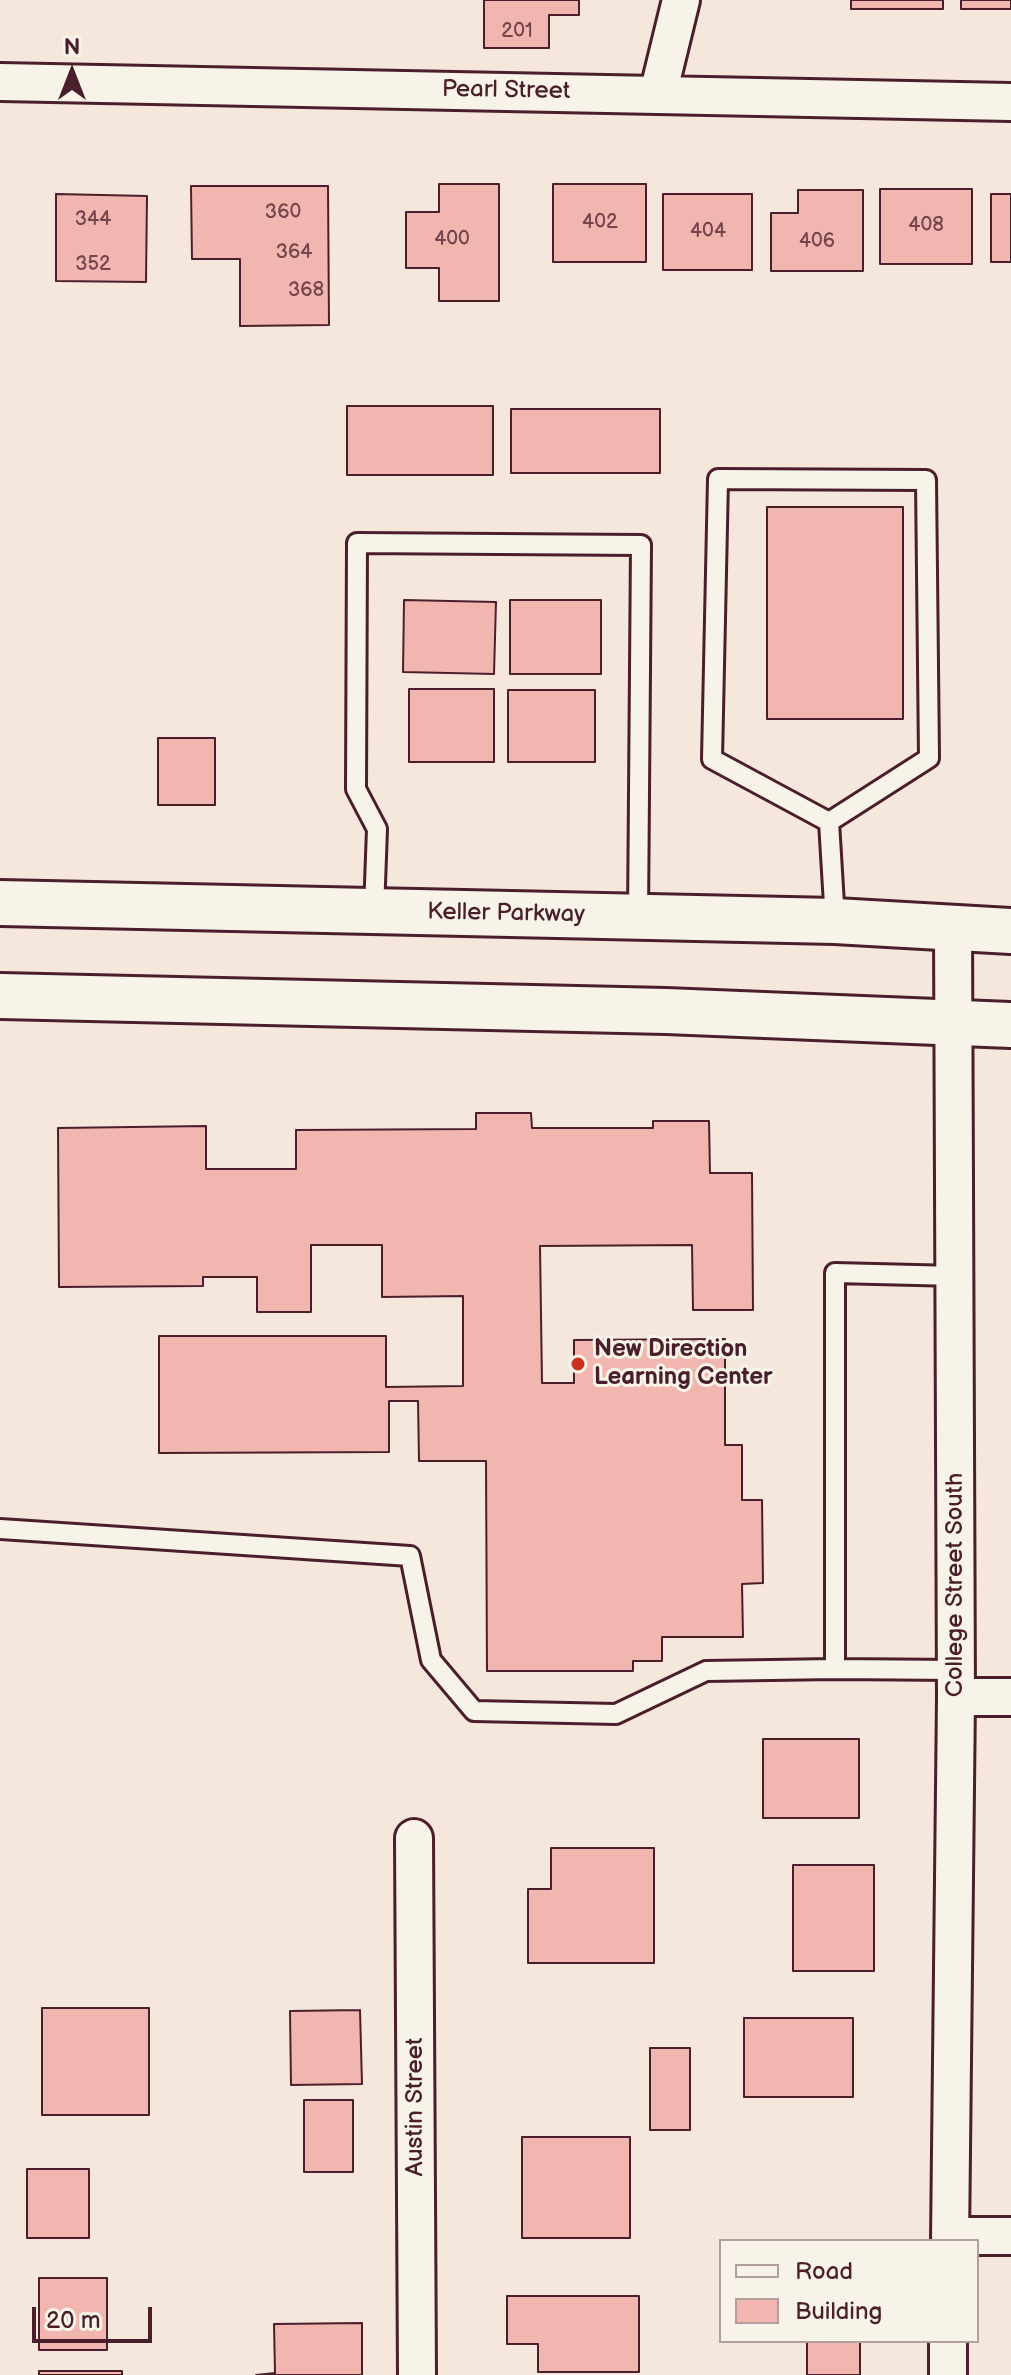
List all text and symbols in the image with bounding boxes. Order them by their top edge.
house number: 201 [501,20,533,44]
north arrow [32,32,112,112]
text: N [64,34,80,61]
street label: Pearl Street [442,75,570,107]
house number: 360 [265,201,301,225]
house number: 344 [75,208,111,232]
house number: 402 [582,211,618,235]
house number: 408 [908,214,944,238]
house number: 404 [690,220,726,244]
house number: 400 [434,228,470,252]
house number: 406 [799,230,835,254]
house number: 364 [276,241,312,265]
house number: 352 [75,253,111,277]
house number: 368 [288,279,324,303]
street label: Keller Parkway [427,898,585,930]
place label: New Direction Learning Center [594,1336,773,1392]
marker: New Direction Learning Center [569,1355,587,1373]
street label: College Street South [942,1473,970,1697]
street label: Austin Street [402,2038,430,2176]
legend [719,2239,979,2343]
text: Road [795,2257,853,2286]
scale bar [36,2291,156,2341]
text: Building [795,2297,882,2326]
text: 20 m [46,2306,101,2335]

